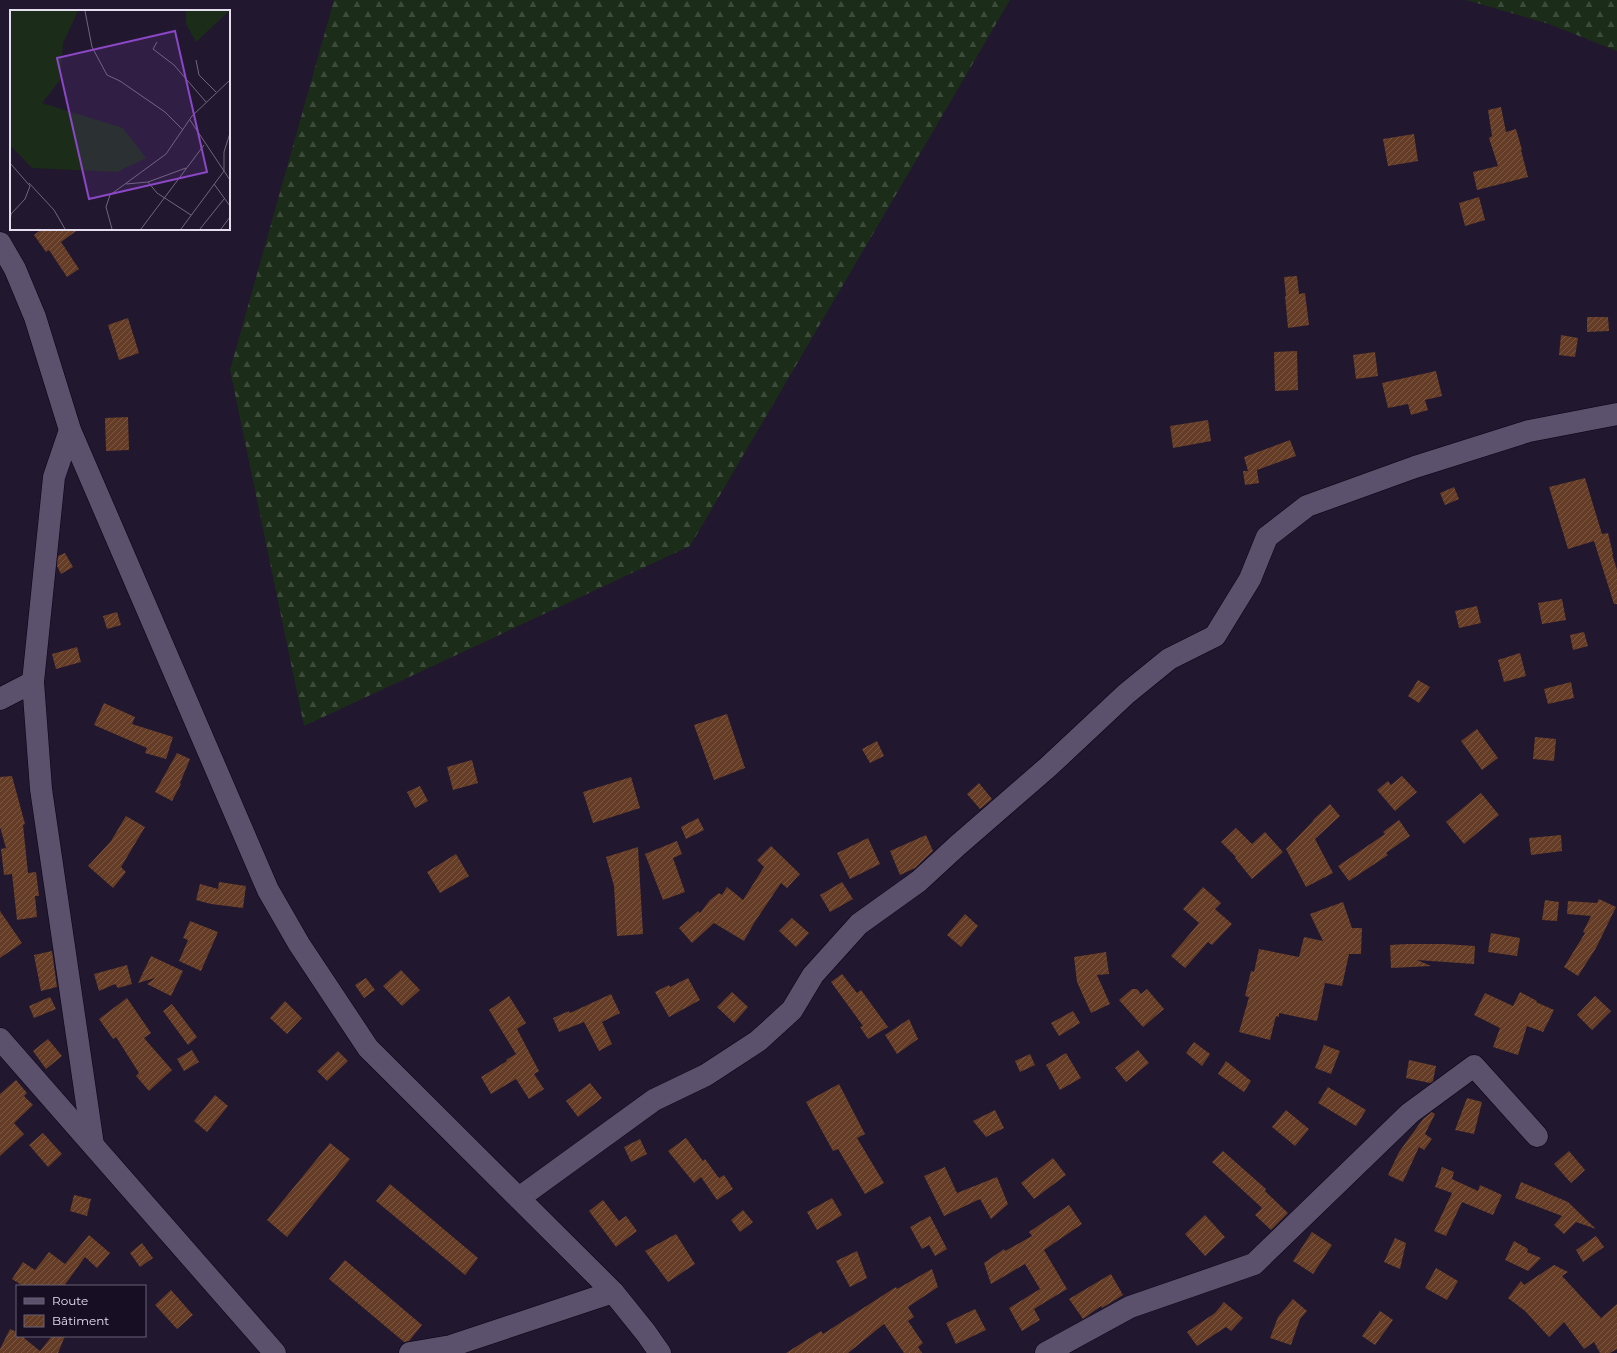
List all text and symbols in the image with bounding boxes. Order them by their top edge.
inset map [10,10,230,230]
legend [16,1285,146,1337]
text: Route [52,1293,88,1308]
text: Bâtiment [52,1313,109,1328]

